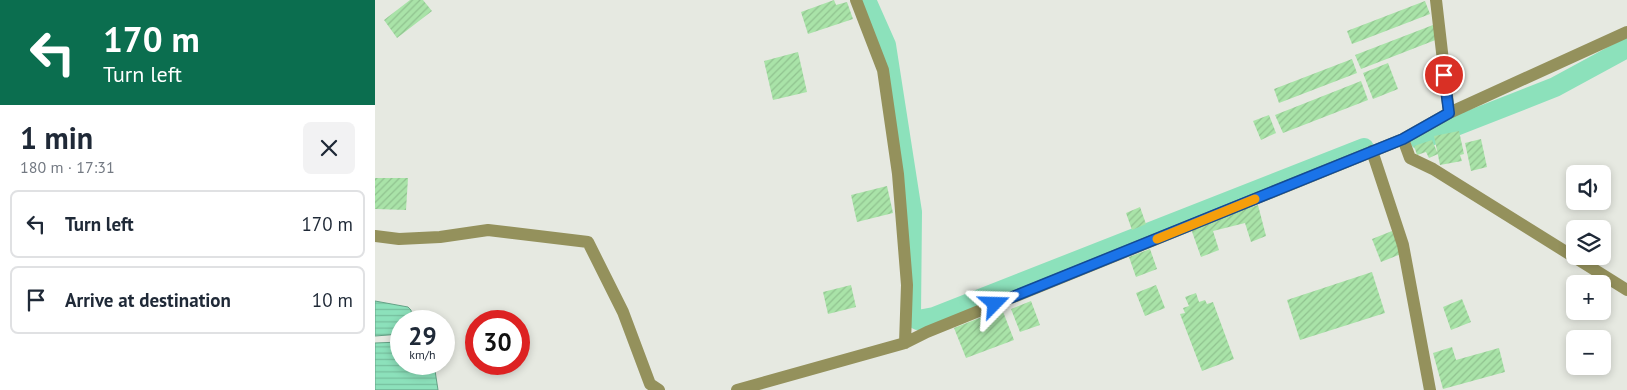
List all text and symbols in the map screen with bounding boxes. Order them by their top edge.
text: 170 m [103,16,200,62]
icon: left [20,20,85,85]
pin [1423,54,1465,96]
text: Turn left [103,60,182,88]
icon: arrive [1430,61,1458,89]
text: 1 min [20,118,93,157]
button: close [303,122,355,174]
text: 180 m · 17:31 [20,157,115,177]
map controls [1566,165,1611,375]
button: sound [1566,165,1611,210]
icon: left [22,210,50,238]
text: Turn left [65,212,134,236]
text: 170 m [301,212,353,236]
button: layers [1566,220,1611,265]
button: + [1566,275,1611,320]
position arrow [968,277,1020,329]
icon: arrive [22,286,50,314]
text: Arrive at destination [65,288,231,312]
text: 10 m [312,288,353,312]
speed limit sign: 30 [465,310,530,375]
text: 29 [408,320,437,352]
button: − [1566,330,1611,375]
text: km/h [409,347,436,362]

